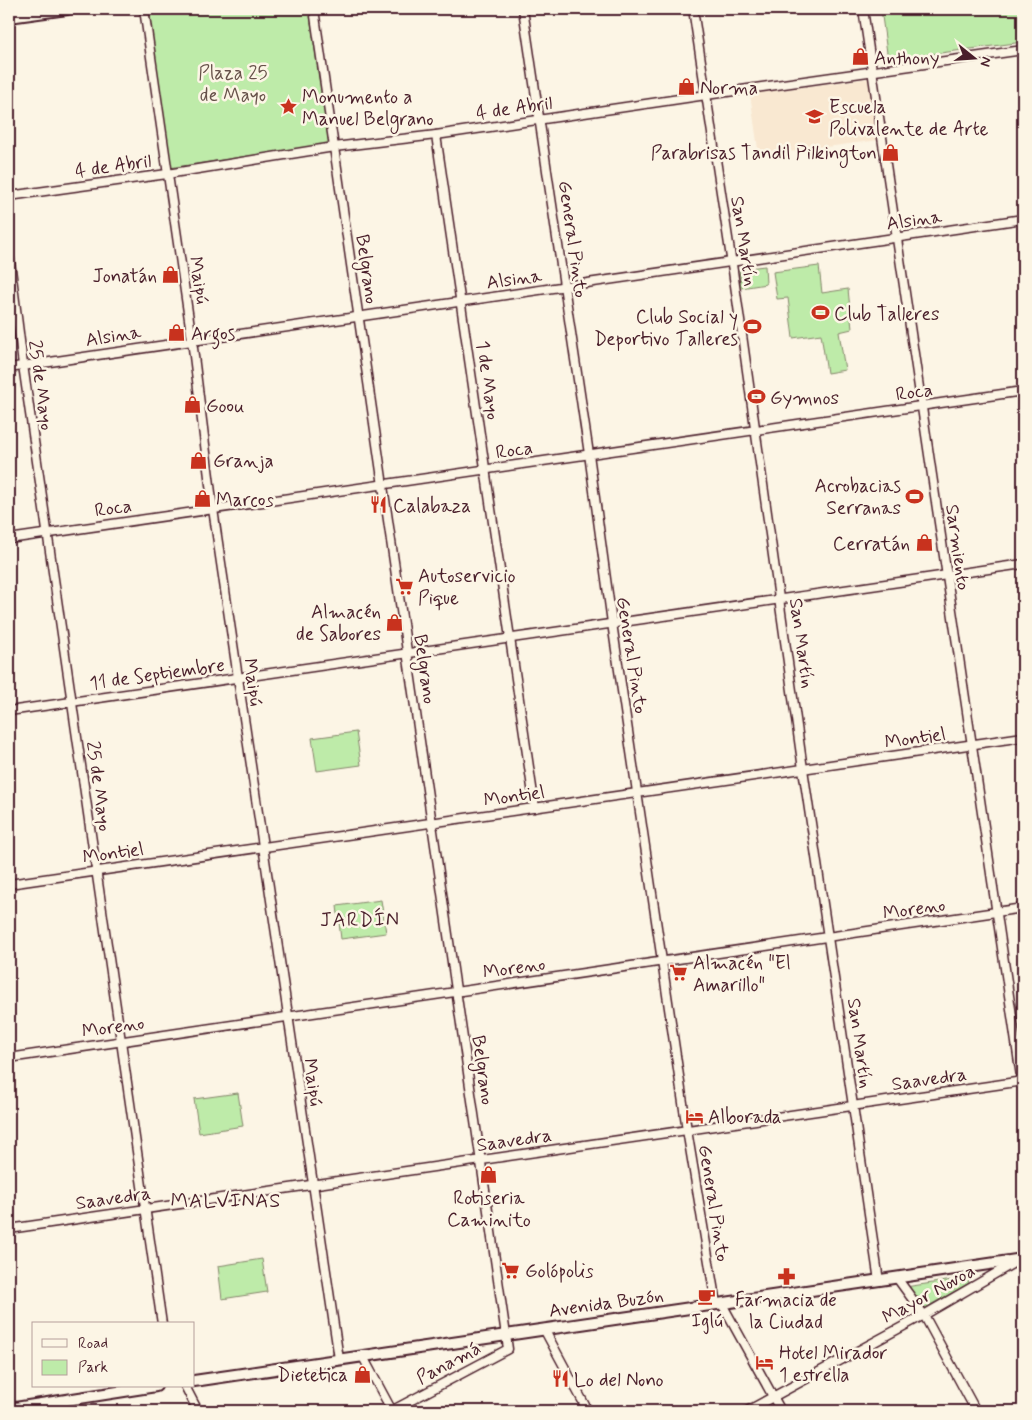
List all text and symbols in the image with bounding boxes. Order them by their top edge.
north arrow [950,32,1000,82]
place label: Anthony [874,46,939,71]
shop icon: Anthony [850,47,870,67]
text: N [976,54,995,69]
park label: Plaza 25 de Mayo [198,61,268,108]
place label: Norma [700,76,758,101]
shop icon: Norma [676,77,696,97]
place label: Monumento a Manuel Belgrano [302,85,434,134]
street label: 4 de Abril [474,91,554,126]
place label: Escuela Polivalente de Arte [829,95,989,142]
place icon: Monumento a Manuel Belgrano [278,97,298,117]
school or university icon: Escuela Polivalente de Arte [805,107,825,127]
place label: Parabrisas Tandil Pilkington [651,141,877,168]
shop icon: Parabrisas Tandil Pilkington [881,142,901,162]
street label: 4 de Abril [73,149,153,184]
street label: General Pinto [552,179,593,299]
street label: San Martín [724,194,763,288]
street label: Alsina [885,204,944,237]
street label: Belgrano [347,233,384,306]
street label: Maipú [182,255,215,306]
street label: Alsina [485,263,544,296]
place label: Jonatán [93,264,157,289]
shop icon: Jonatán [161,265,181,285]
place label: Club Talleres [834,302,939,327]
sports icon: Club Talleres [810,303,830,323]
place label: Club Social y Deportivo Talleres [594,305,738,352]
sports icon: Club Social y Deportivo Talleres [742,317,762,337]
street label: Alsina [84,320,143,353]
place label: Argos [191,322,235,350]
shop icon: Argos [167,323,187,343]
street label: 25 de Mayo [22,338,59,432]
street label: 1 de Mayo [470,339,505,422]
street label: Roca [894,378,934,407]
place label: Gymnos [770,386,839,411]
sports icon: Gymnos [746,387,766,407]
place label: Goou [206,394,244,419]
shop icon: Goou [182,395,202,415]
street label: Roca [494,436,534,465]
place label: Granja [213,449,274,474]
shop icon: Granja [189,450,209,470]
place label: Acrobacias Serranas [815,474,901,521]
sports icon: Acrobacias Serranas [905,486,925,506]
place label: Marcos [216,488,275,513]
shop icon: Marcos [192,489,212,509]
street label: Roca [93,494,133,523]
place label: Calabaza [393,494,471,519]
restaurant icon: Calabaza [369,495,389,515]
street label: Sarmiento [939,503,976,592]
place label: Cerratán [833,532,910,557]
shop icon: Cerratán [914,533,934,553]
place label: Autoservicio Pique [418,564,516,611]
supermarket icon: Autoservicio Pique [394,576,414,596]
street label: General Pinto [610,595,653,716]
street label: San Martín [783,596,820,690]
place label: Almacén de Sabores [296,600,381,647]
shop icon: Almacén de Sabores [385,612,405,632]
street label: Belgrano [405,633,442,706]
street label: 11 de Septiembre [88,653,226,696]
street label: Maipú [237,657,268,708]
street label: Montiel [883,722,947,755]
street label: 25 de Mayo [80,739,117,833]
street label: Montiel [482,780,546,813]
street label: Montiel [81,837,145,870]
street label: Moreno [881,893,947,926]
district label: JARDÍN [320,907,400,934]
place label: Almacén "El Amarillo" [693,951,791,998]
street label: Moreno [481,952,547,985]
supermarket icon: Almacén "El Amarillo" [669,963,689,983]
street label: San Martín [841,996,878,1090]
street label: Moreno [80,1011,146,1044]
street label: Belgrano [463,1034,500,1107]
street label: Maipú [297,1057,328,1108]
street label: Saavedra [890,1062,968,1097]
place label: Alborada [708,1105,782,1130]
hotel icon: Alborada [684,1106,704,1126]
street label: Saavedra [475,1123,553,1158]
street label: General Pinto [692,1143,735,1264]
shop icon: Rotiseria Caminito [479,1164,499,1184]
street label: Saavedra [74,1181,152,1216]
place label: Rotiseria Caminito [447,1186,531,1233]
district label: MALVINAS [171,1188,281,1215]
street label: Mayor Novoa [878,1258,980,1330]
place label: Golópolis [525,1259,594,1284]
supermarket icon: Golópolis [501,1260,521,1280]
pharmacy icon: Farmacia de la Ciudad [776,1266,796,1286]
street label: Avenida Buzón [547,1283,665,1324]
cafe icon: Iglú [697,1287,717,1307]
place label: Farmacia de la Ciudad [735,1288,837,1335]
place label: Iglú [691,1309,723,1335]
legend [32,1322,195,1388]
text: Road [78,1334,108,1354]
street label: Panamá [412,1336,485,1391]
place label: Hotel Mirador 1 estrella [779,1341,888,1388]
hotel icon: Hotel Mirador 1 estrella [755,1353,775,1373]
text: Park [78,1358,108,1378]
place label: Dietetica [277,1363,348,1388]
shop icon: Dietetica [352,1364,372,1384]
place label: Lo del Nono [574,1368,664,1393]
restaurant icon: Lo del Nono [550,1369,570,1389]

